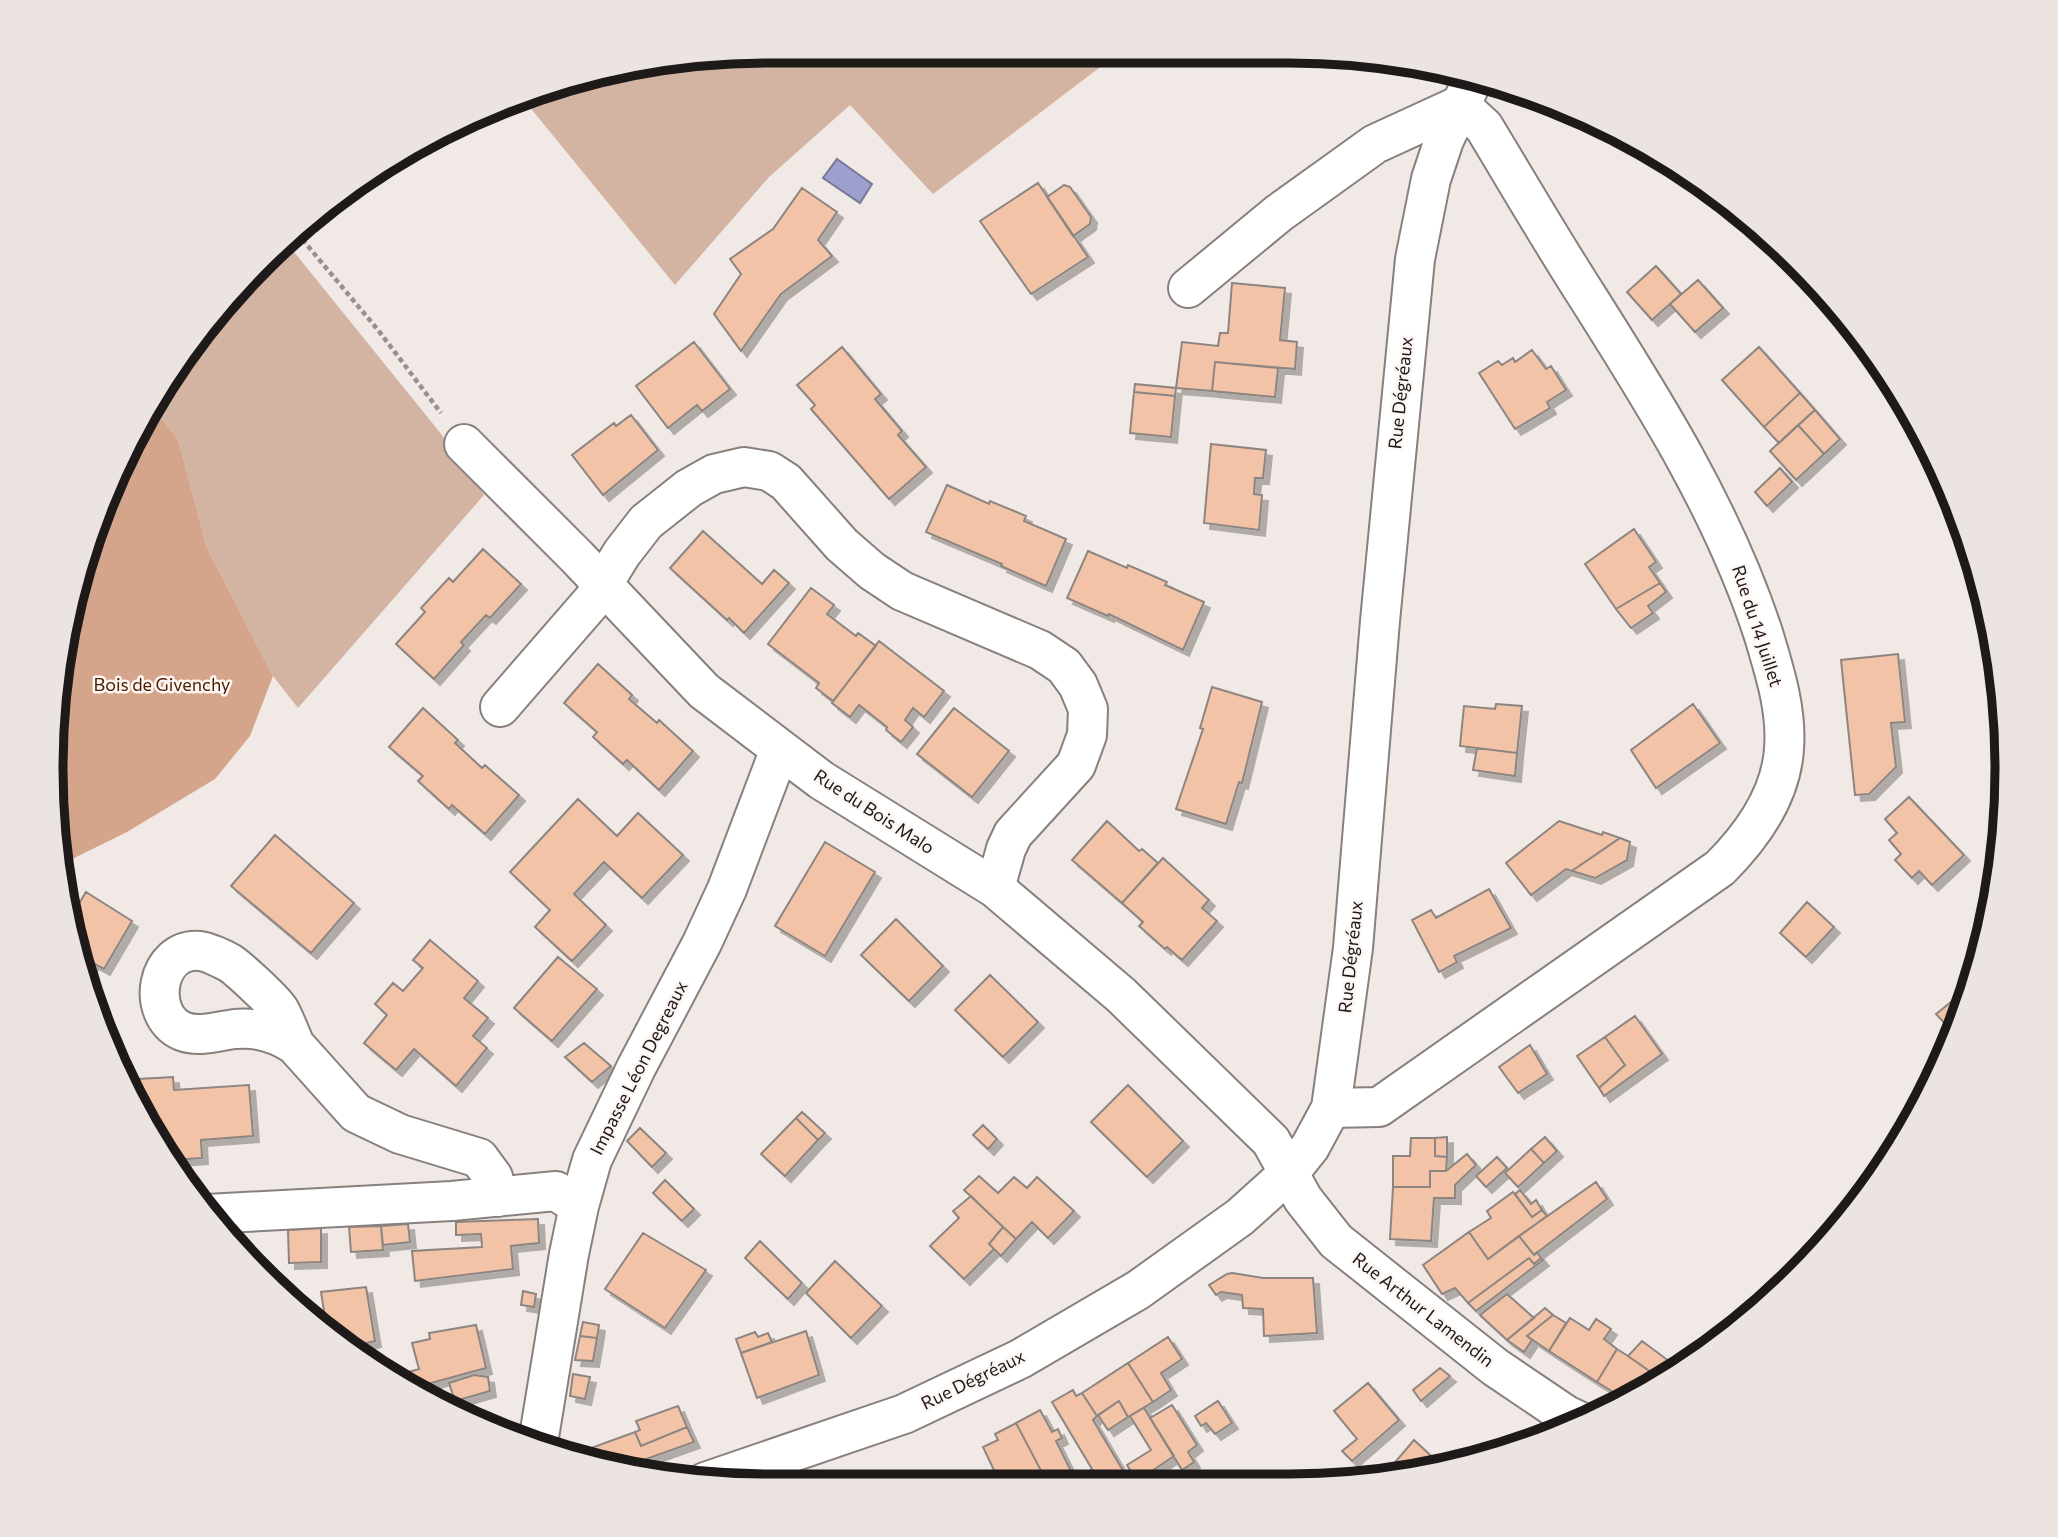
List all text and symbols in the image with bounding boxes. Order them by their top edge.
street label: Rue Dégréaux [1383,335,1417,450]
street label: Rue du 14 Juillet [1728,562,1788,689]
park label: Bois de Givenchy [94,673,230,695]
street label: Rue du Bois Malo [810,764,939,858]
street label: Rue Dégréaux [1333,899,1367,1014]
street label: Impasse Léon Degreaux [585,976,692,1158]
street label: Rue Arthur Lamendin [1348,1247,1499,1371]
street label: Rue Dégréaux [917,1344,1028,1414]

